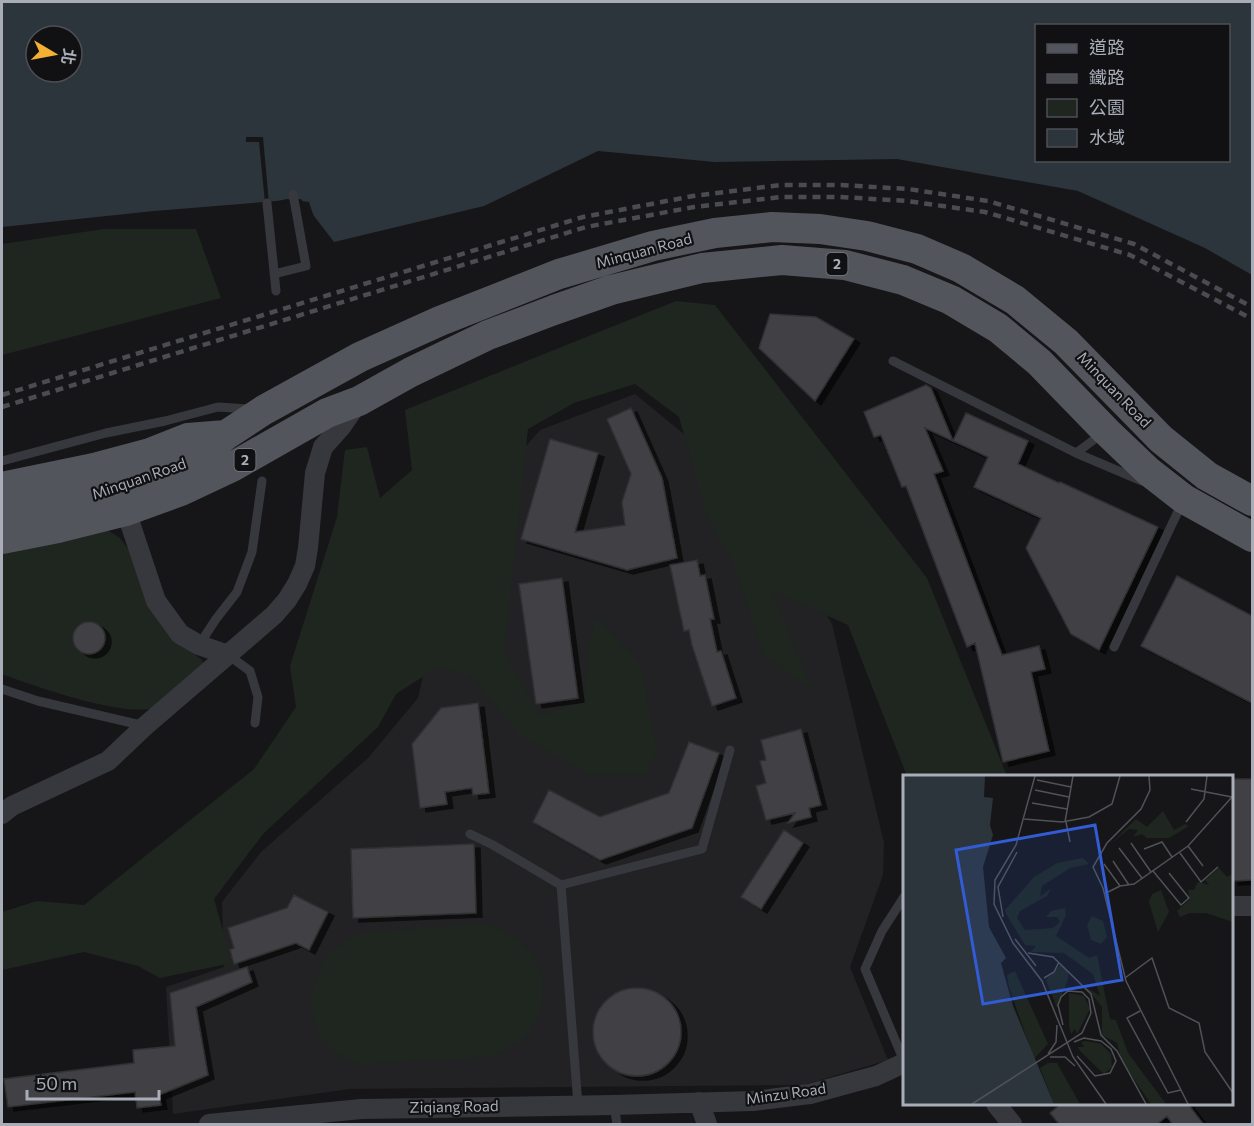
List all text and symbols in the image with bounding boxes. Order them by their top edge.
north arrow [24,24,84,84]
legend [1035,24,1230,162]
text: 道路 [1089,36,1125,58]
text: 北 [59,47,80,66]
text: 鐵路 [1089,66,1125,88]
text: 公園 [1089,96,1125,118]
text: 水域 [1089,126,1125,148]
street label: Minquan Road [594,229,694,271]
road number: 2 [826,253,848,275]
street label: Minquan Road [1074,348,1155,431]
road number: 2 [234,449,256,471]
street label: Minquan Road [89,454,188,503]
inset map [903,775,1233,1105]
scale bar [27,1063,159,1101]
text: 50 m [36,1072,77,1094]
street label: Minzu Road [745,1078,827,1108]
street label: Ziqiang Road [409,1096,499,1116]

